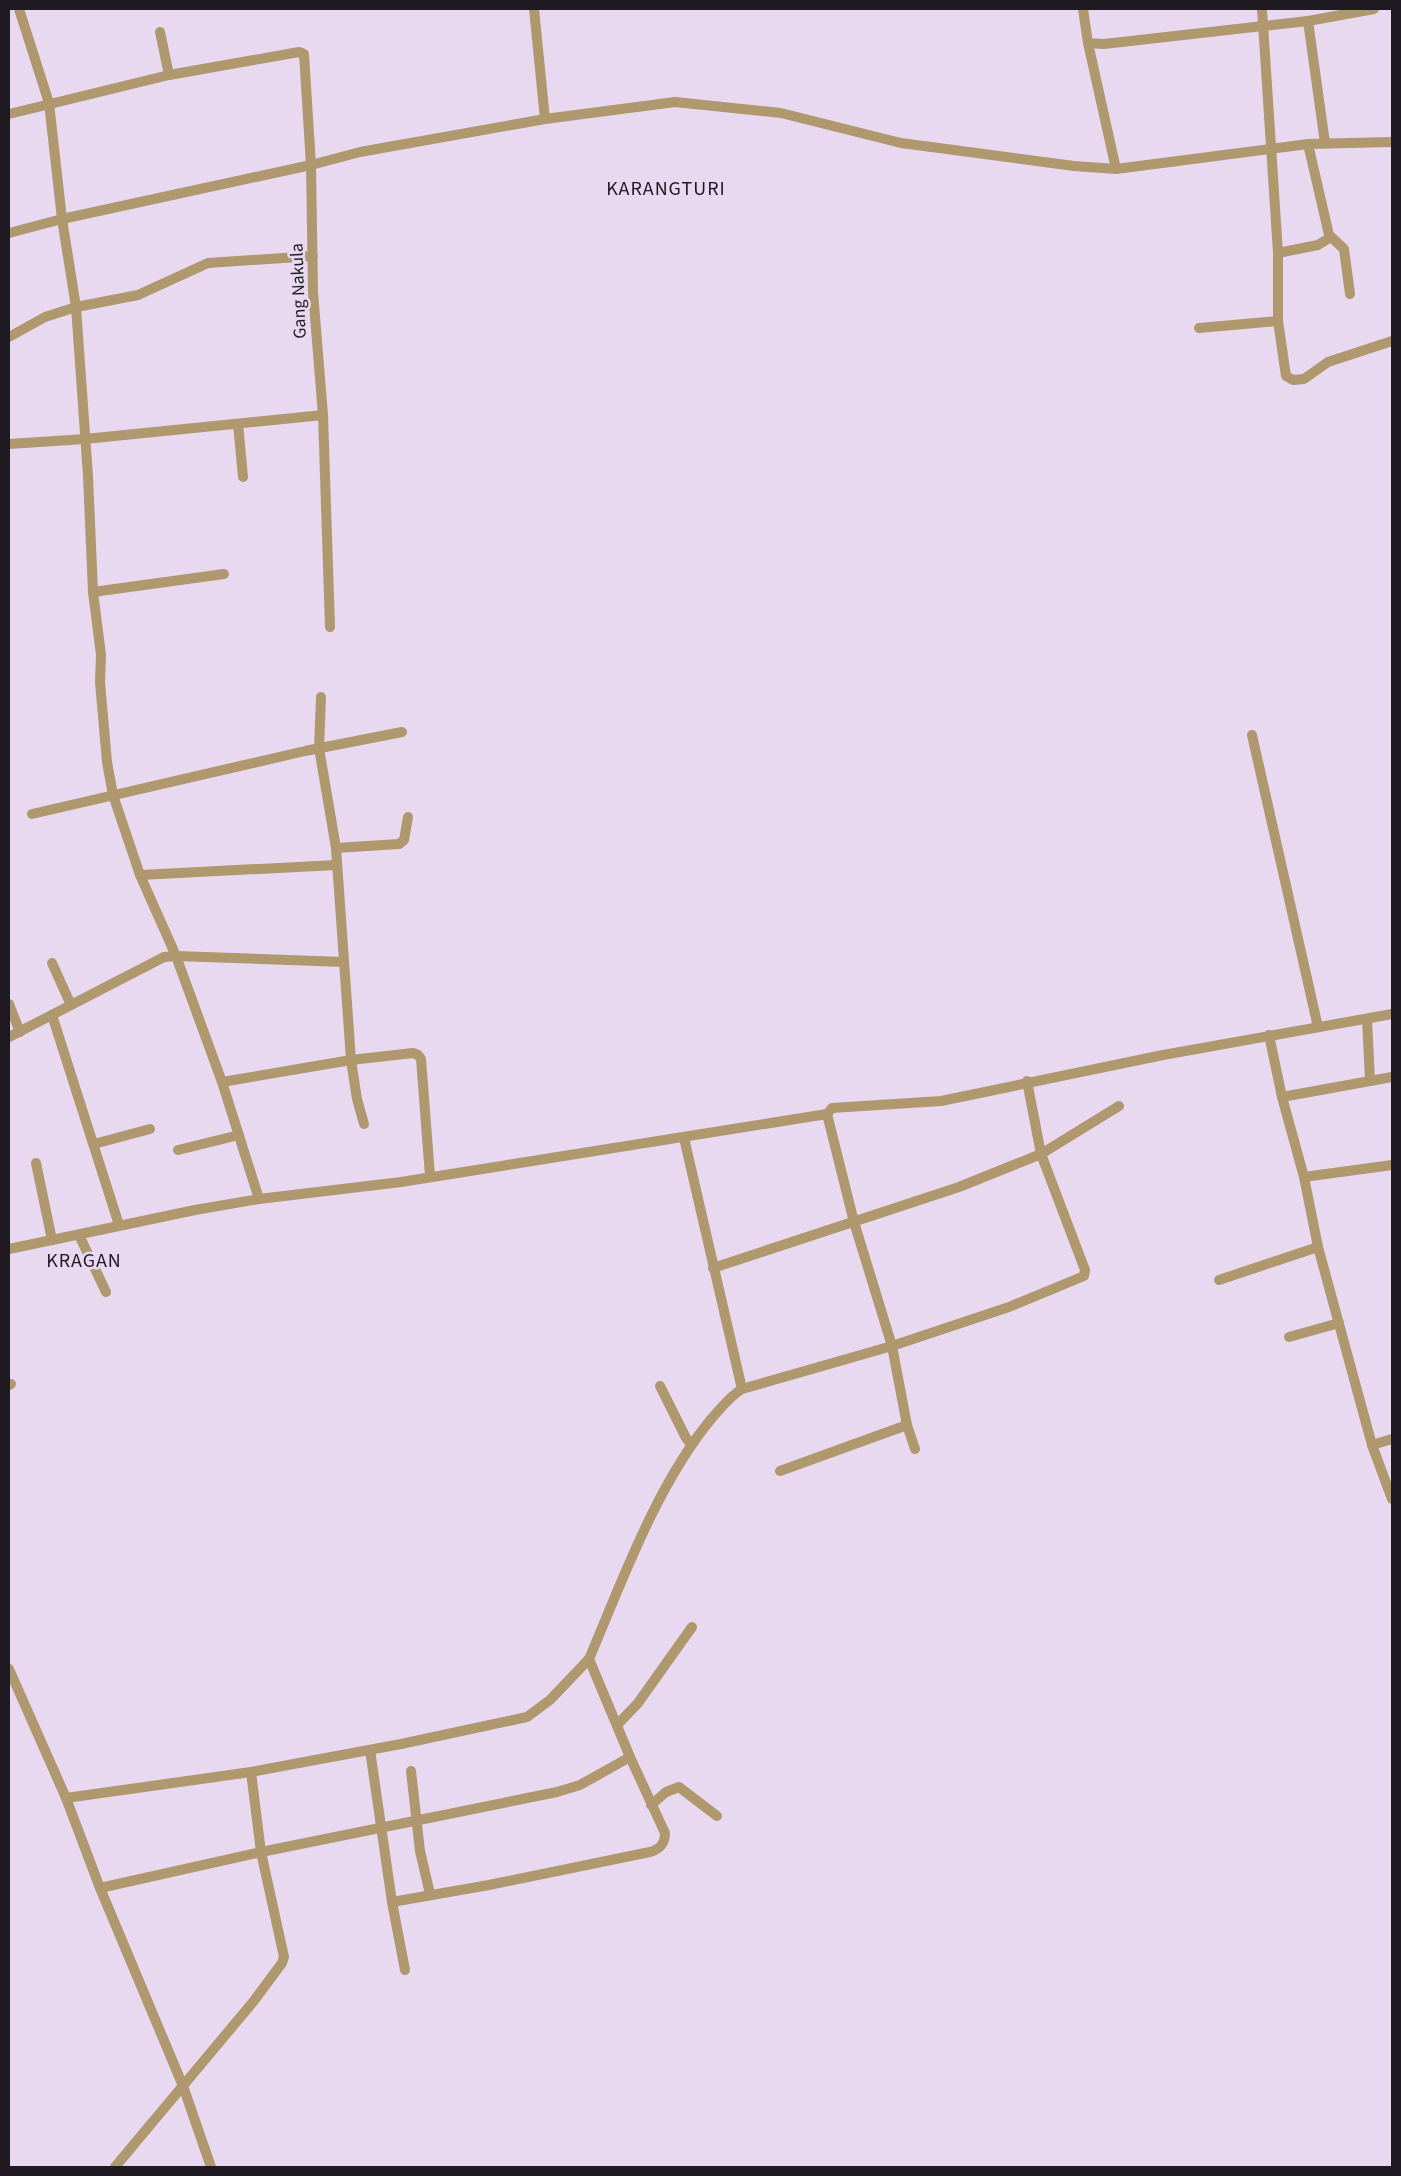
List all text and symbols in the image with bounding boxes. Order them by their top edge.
district label: KARANGTURI [606,175,726,203]
street label: Gang Nakula [284,243,313,339]
district label: KRAGAN [46,1247,122,1275]

